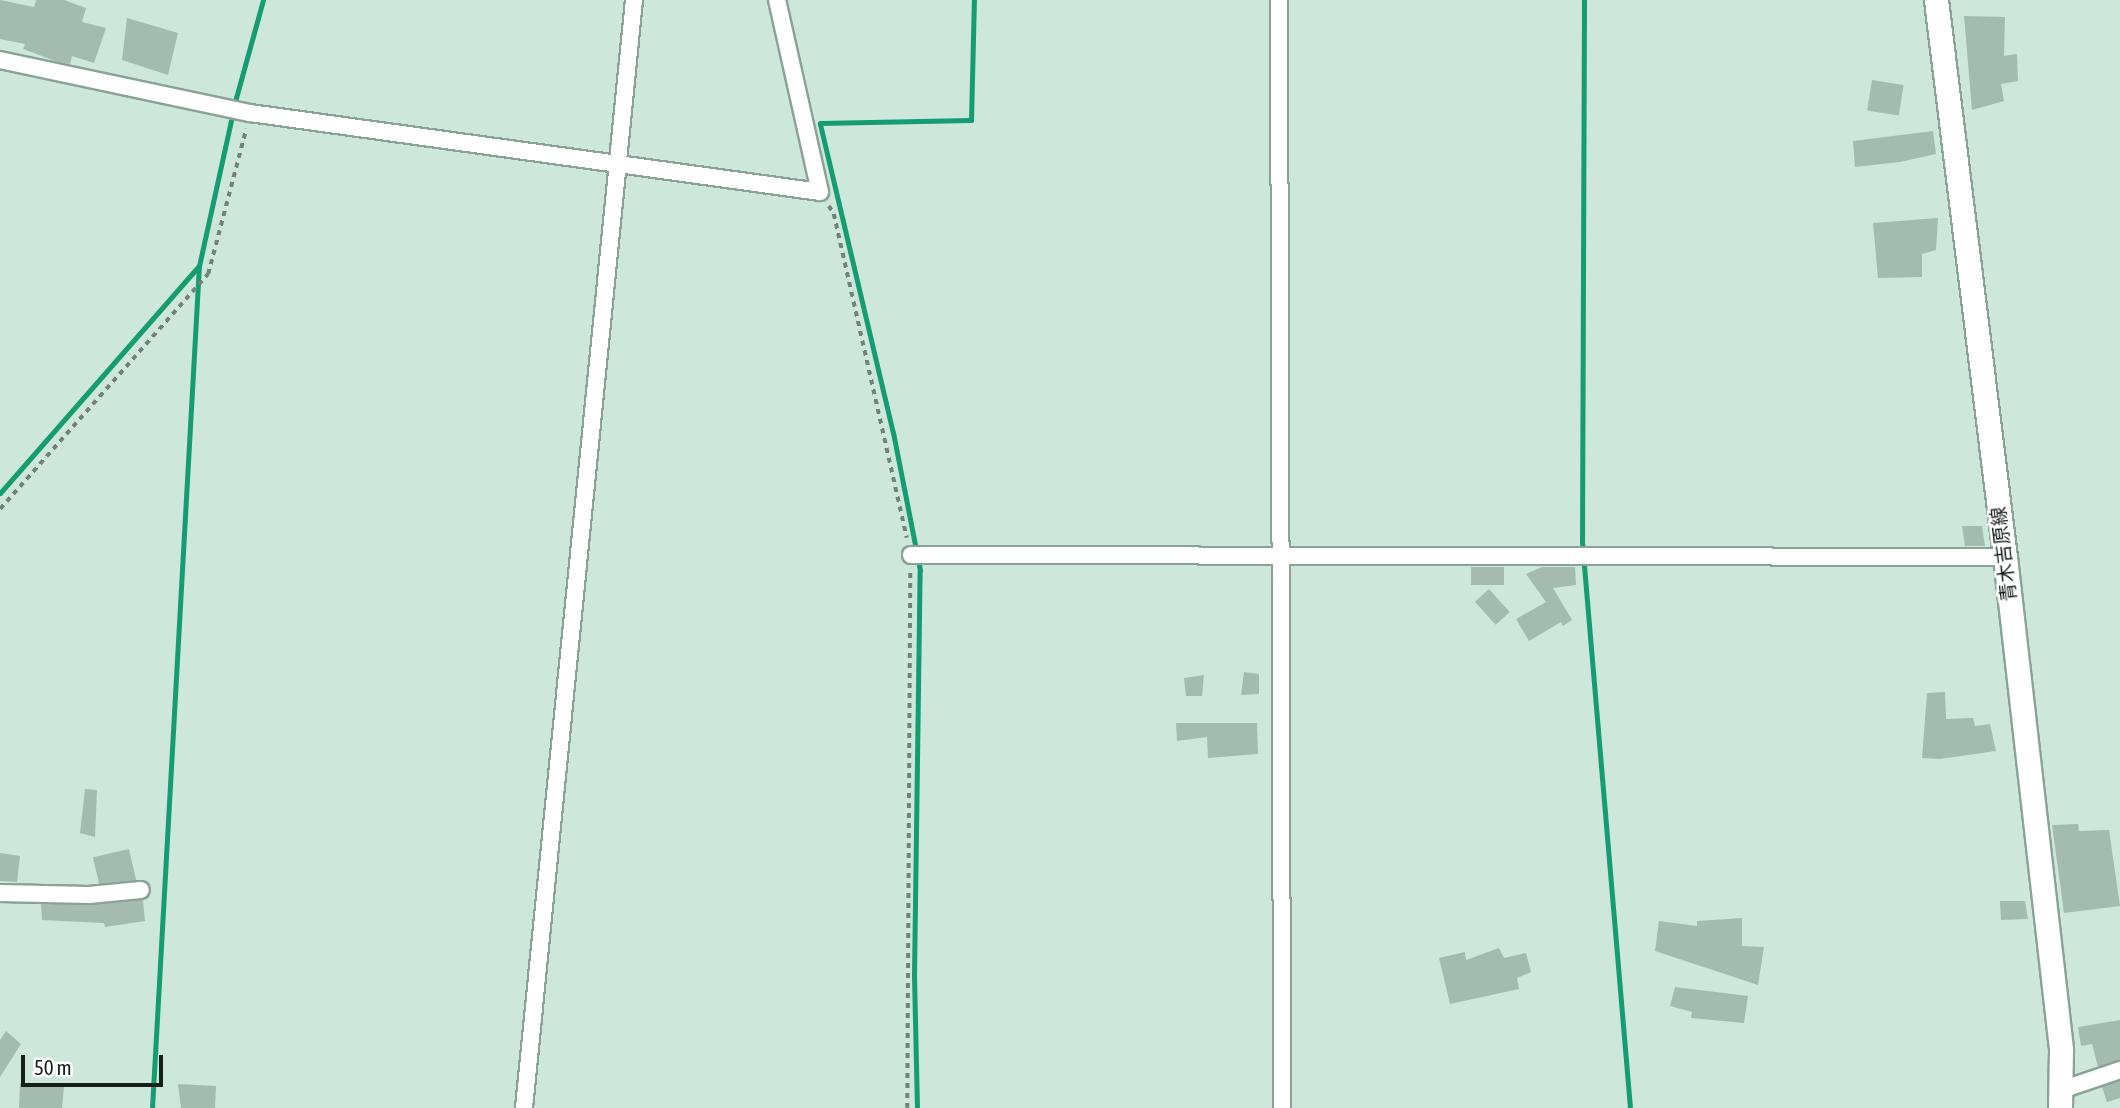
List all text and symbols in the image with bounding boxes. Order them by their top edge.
street label: 青木吉原線 [1987,505,2021,603]
scale bar [24,1042,166,1086]
text: 50 m [34,1055,72,1079]

